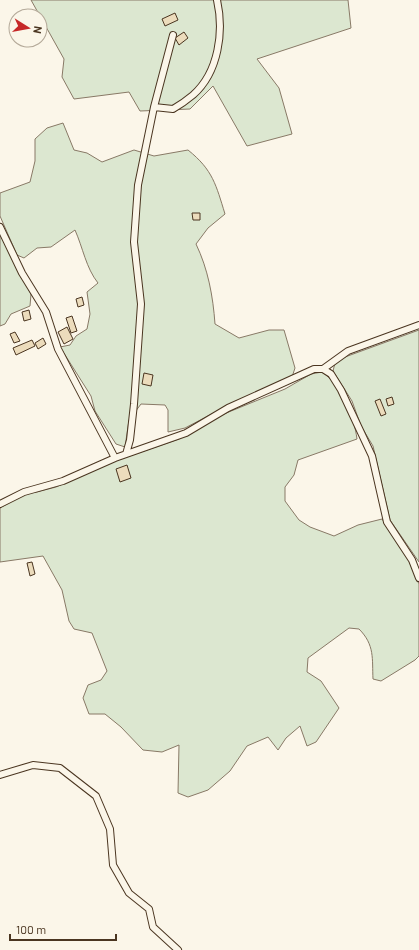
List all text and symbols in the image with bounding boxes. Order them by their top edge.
north arrow [8,8,48,48]
text: N [31,25,45,35]
scale bar [10,916,116,942]
text: 100 m [16,922,46,936]

